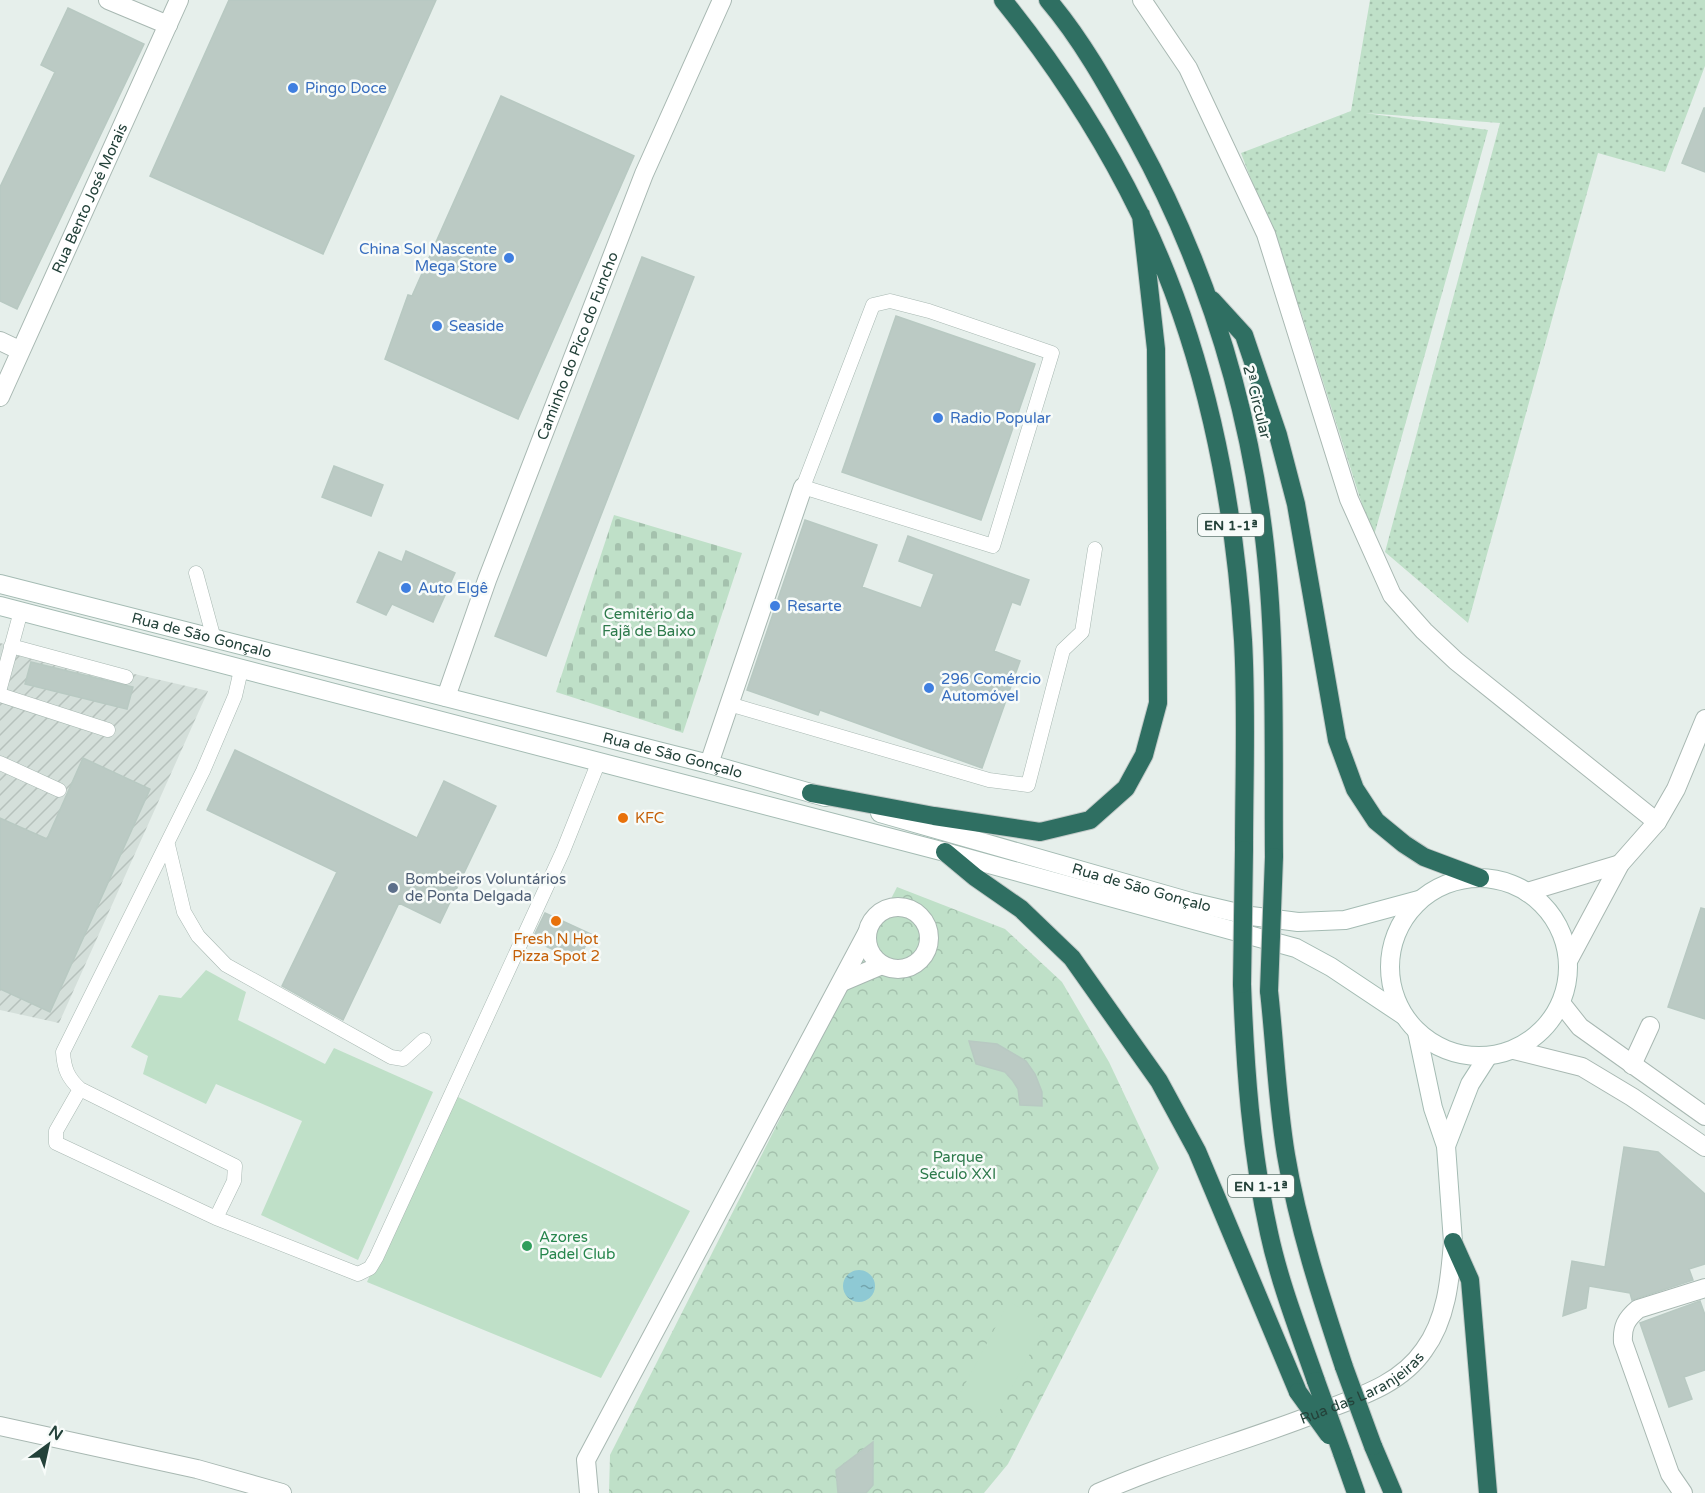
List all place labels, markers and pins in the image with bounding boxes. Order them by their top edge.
place label: Pingo Doce [305,79,387,97]
marker: Pingo Doce [286,81,300,95]
place label: China Sol Nascente Mega Store [359,240,497,275]
marker: China Sol Nascente Mega Store [502,251,516,265]
place label: Seaside [449,317,504,335]
marker: Seaside [430,319,444,333]
place label: Radio Popular [950,409,1051,427]
marker: Radio Popular [931,411,945,425]
place label: Auto Elgê [418,579,488,597]
marker: Auto Elgê [399,581,413,595]
place label: Resarte [787,597,842,615]
marker: Resarte [768,599,782,613]
place label: 296 Comércio Automóvel [941,670,1041,705]
marker: 296 Comércio Automóvel [922,681,936,695]
place label: KFC [635,809,664,827]
marker: KFC [616,811,630,825]
place label: Bombeiros Voluntários de Ponta Delgada [405,870,566,905]
marker: Bombeiros Voluntários de Ponta Delgada [386,881,400,895]
marker: Fresh N Hot Pizza Spot 2 [549,914,563,928]
place label: Fresh N Hot Pizza Spot 2 [512,930,600,965]
place label: Azores Padel Club [539,1228,615,1263]
marker: Azores Padel Club [520,1239,534,1253]

